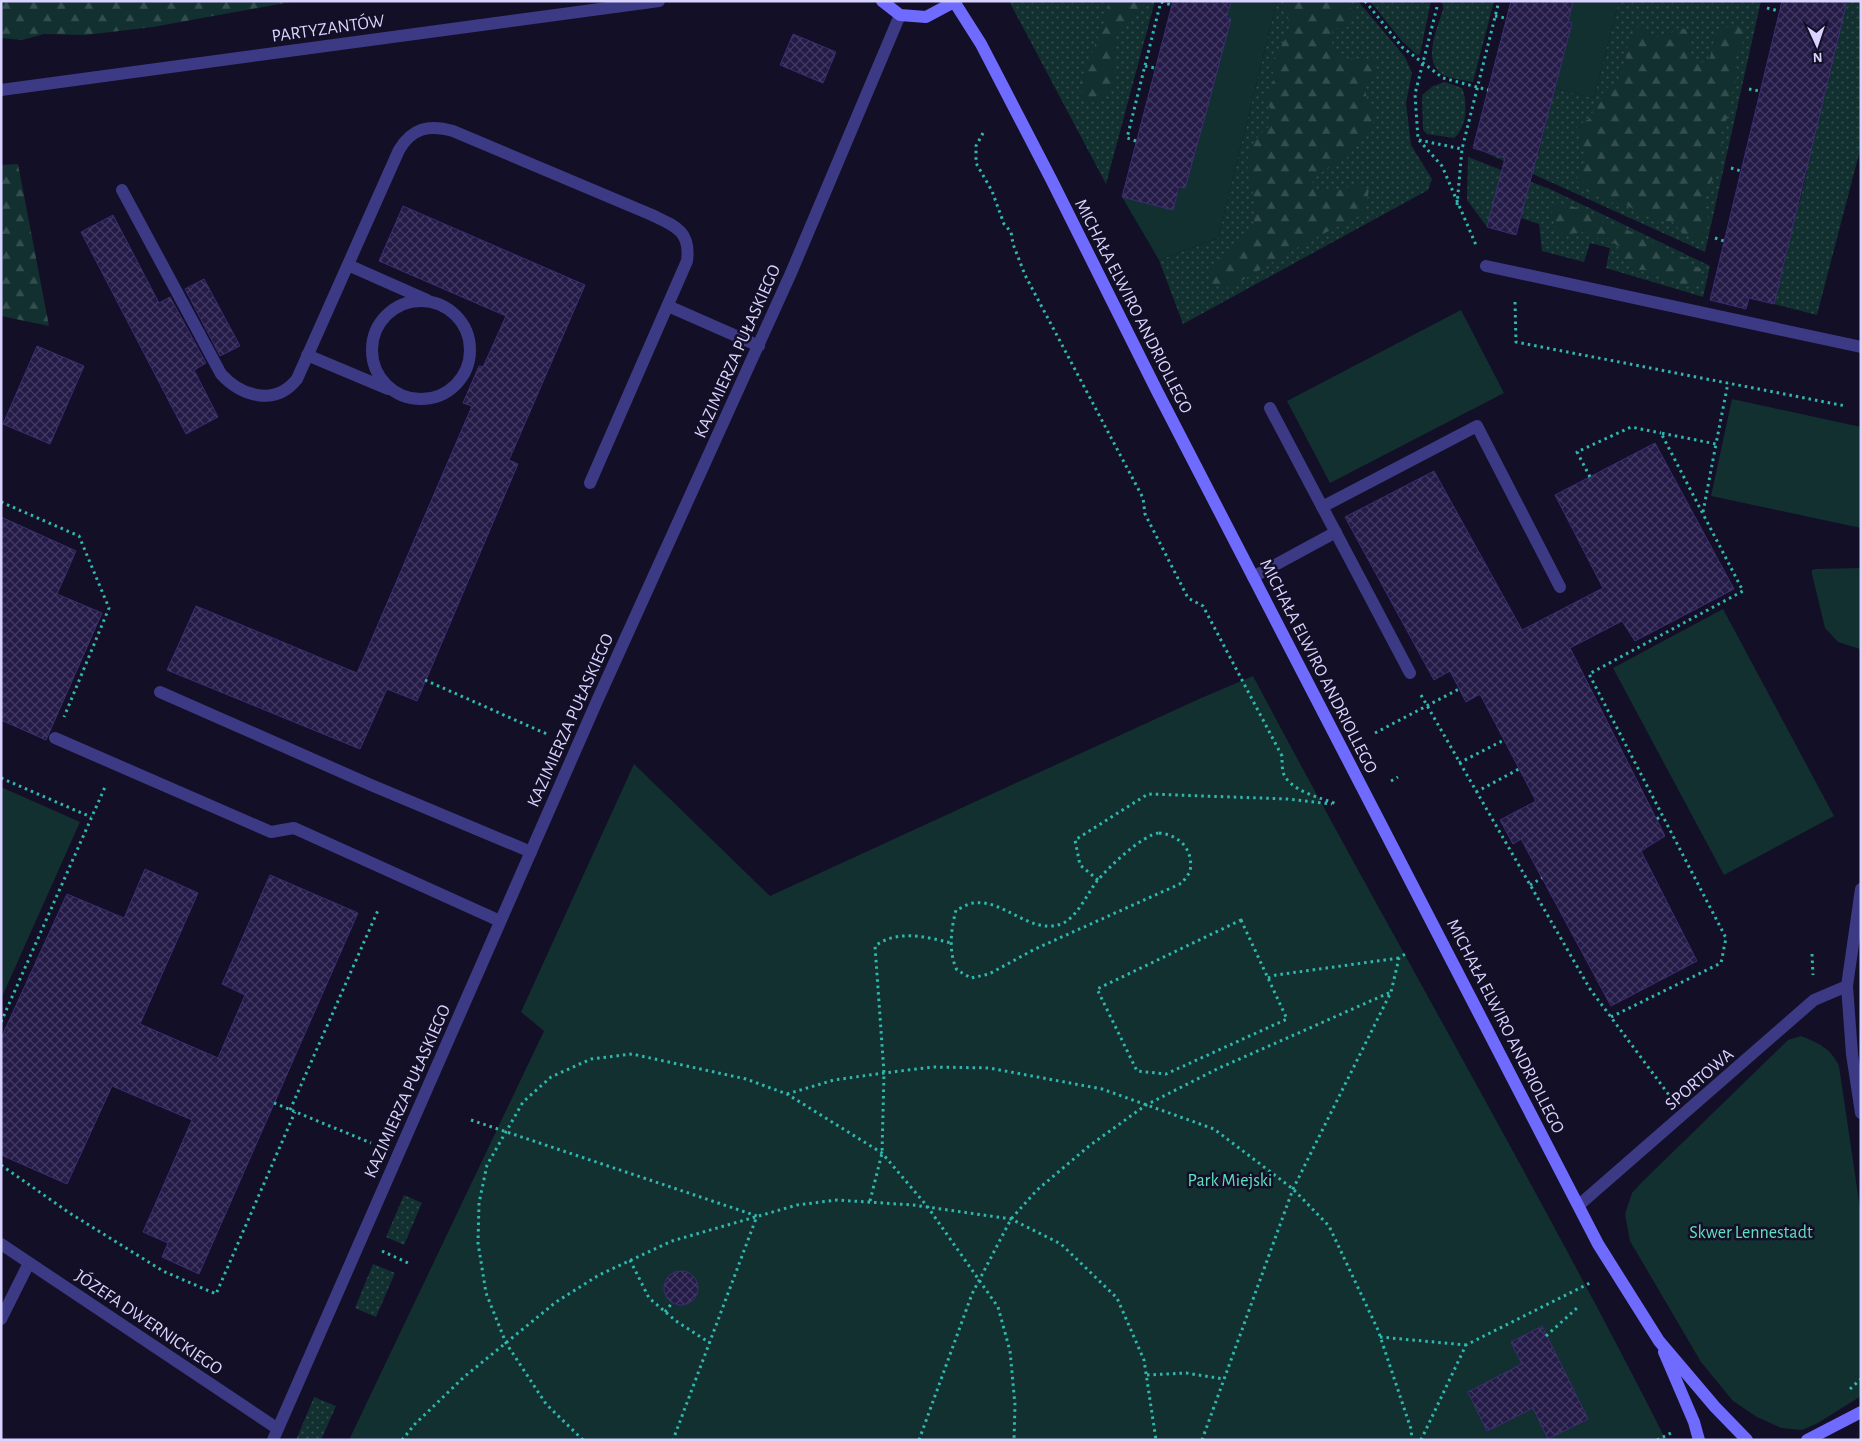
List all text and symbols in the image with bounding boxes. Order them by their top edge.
street label: PARTYZANTÓW [270,9,386,46]
north arrow [1792,20,1842,70]
text: N [1812,50,1823,64]
street label: MICHAŁA ELWIRO ANDRIOLLEGO [1071,196,1195,417]
street label: KAZIMIERZA PUŁASKIEGO [692,262,784,441]
street label: MICHAŁA ELWIRO ANDRIOLLEGO [1256,556,1380,777]
street label: KAZIMIERZA PUŁASKIEGO [525,631,617,810]
street label: MICHAŁA ELWIRO ANDRIOLLEGO [1443,916,1567,1137]
street label: KAZIMIERZA PUŁASKIEGO [362,1002,454,1181]
street label: SPORTOWA [1662,1045,1738,1114]
park label: Park Miejski [1188,1172,1272,1190]
park label: Skwer Lennestadt [1689,1224,1813,1242]
street label: JÓZEFA DWERNICKIEGO [72,1264,227,1379]

